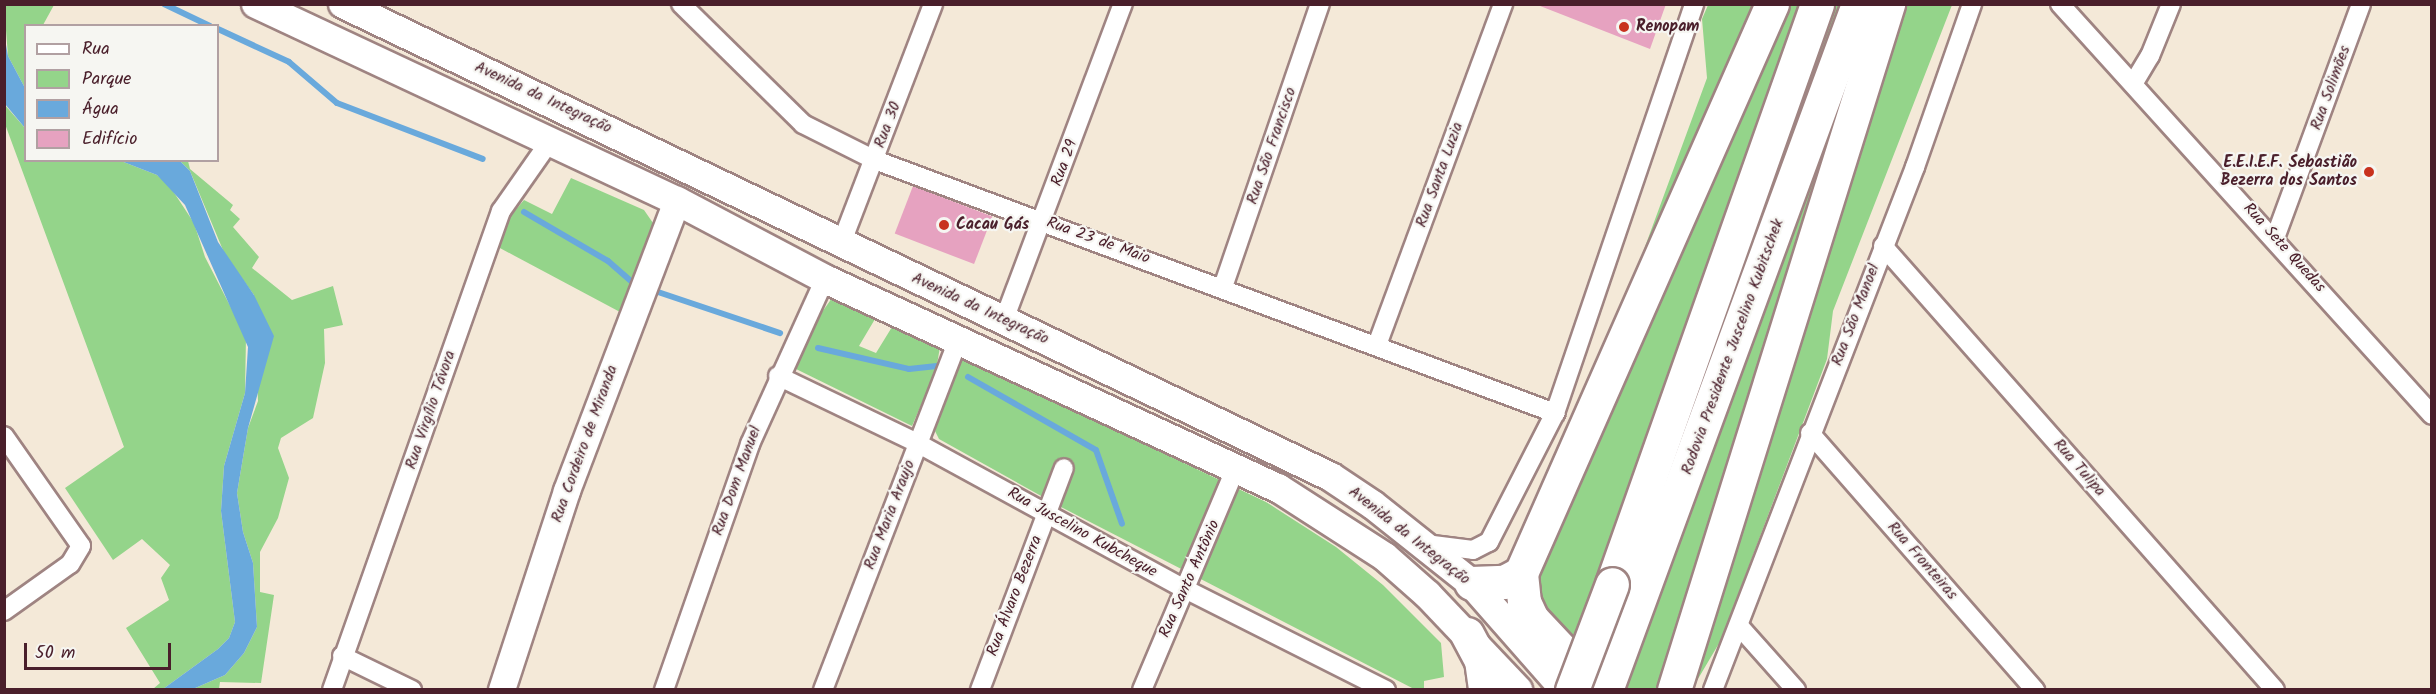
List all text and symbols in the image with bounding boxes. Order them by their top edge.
place label: Renopam [1636,17,1699,37]
marker: Renopam [1617,20,1631,34]
legend [24,24,219,162]
text: Rua [82,35,110,64]
street label: Rua Solimões [2307,43,2355,133]
street label: Avenida da Integração [471,58,615,138]
text: Parque [82,65,131,94]
street label: Rua São Francisco [1243,85,1301,207]
text: Água [82,95,119,124]
street label: Rua 30 [870,99,906,151]
street label: Rua Santa Luzia [1412,120,1468,230]
text: Edifício [82,125,137,154]
street label: Rua 29 [1048,137,1082,189]
place label: E.E.I.E.F. Sebastião Bezerra dos Santos [2220,153,2357,191]
marker: E.E.I.E.F. Sebastião Bezerra dos Santos [2362,165,2376,179]
street label: Rua Sete Quedas [2239,199,2329,297]
street label: Rua 23 de Maio [1044,213,1152,269]
place label: Cacau Gás [956,215,1029,235]
street label: Rodovia Presidente Juscelino Kubitschek [1678,217,1788,477]
marker: Cacau Gás [937,218,951,232]
street label: Rua São Manoel [1828,261,1884,369]
street label: Avenida da Integração [908,269,1052,349]
street label: Rua Virgílio Távora [402,348,460,472]
street label: Rua Cordeiro de Miranda [548,363,622,525]
street label: Rua Dom Manuel [708,424,766,538]
street label: Rua Tulipa [2049,435,2109,501]
street label: Rua Maria Araujo [860,458,920,572]
street label: Avenida da Integração [1344,483,1474,589]
street label: Rua Juscelino Kubcheque [1004,484,1160,582]
street label: Rua Santo Antônio [1155,517,1225,641]
street label: Rua Fronteiras [1883,518,1961,604]
street label: Rua Álvaro Bezerra [983,533,1047,659]
scale bar [27,631,174,669]
text: 50 m [35,639,75,668]

